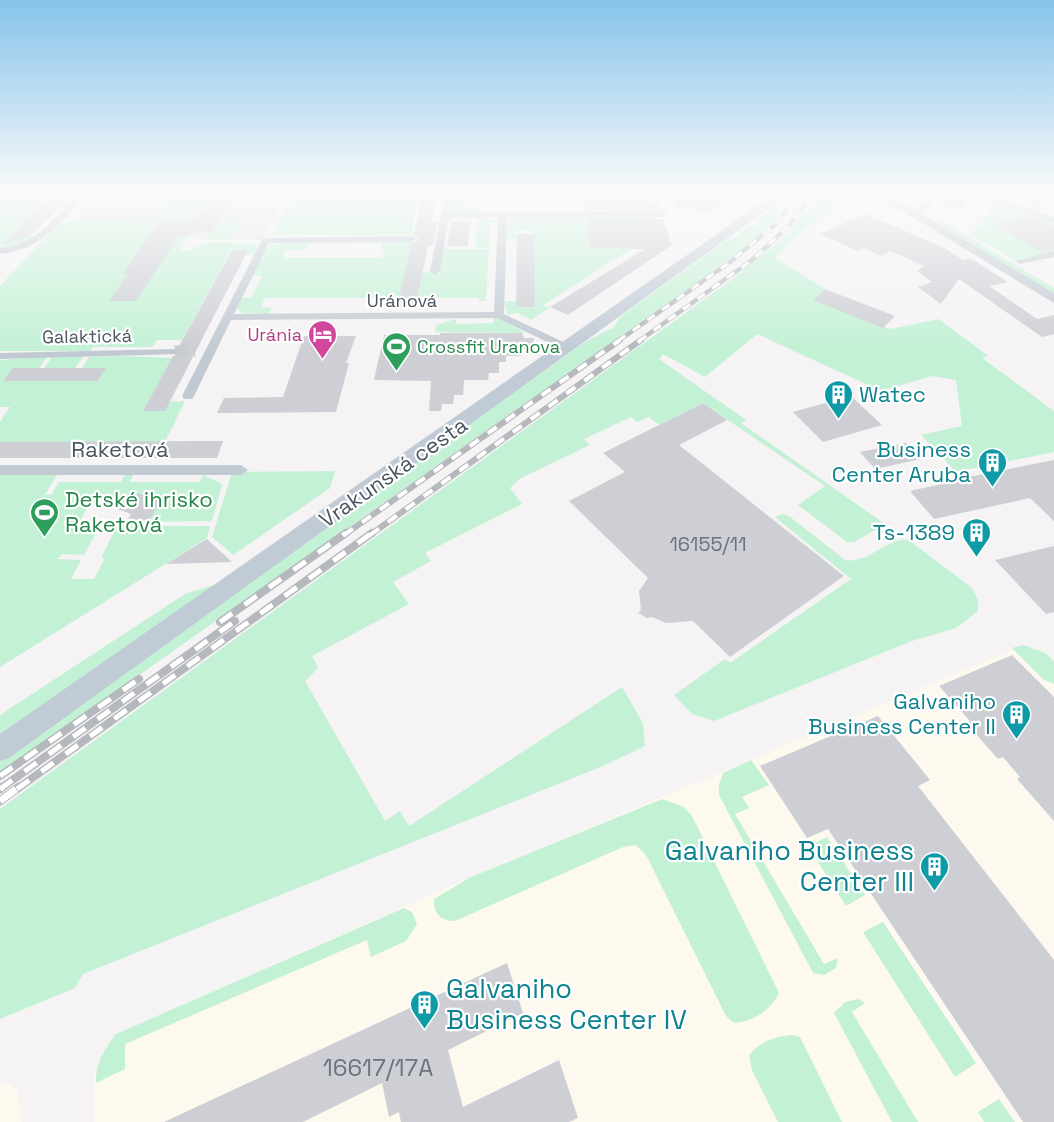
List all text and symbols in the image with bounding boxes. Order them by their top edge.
street label: Uránová [367,289,437,312]
hotel icon: Uránia [307,318,339,360]
place label: Uránia [247,323,302,346]
street label: Galaktická [42,324,132,348]
sports icon: Crossfit Uranova [380,330,412,372]
place label: Crossfit Uranova [417,335,560,358]
building icon: Watec [822,378,854,420]
place label: Watec [859,380,926,408]
street label: Vrakunská cesta [313,410,473,534]
street label: Raketová [71,435,169,463]
place label: Business Center Aruba [832,435,971,488]
building icon: Business Center Aruba [976,446,1008,488]
place label: Detské ihrisko Raketová [65,485,213,538]
sports icon: Detské ihrisko Raketová [28,496,60,538]
building icon: Ts-1389 [960,516,992,558]
place label: Ts-1389 [873,518,955,546]
house number: 16155/11 [669,531,747,557]
place label: Galvaniho Business Center II [808,687,996,740]
building icon: Galvaniho Business Center II [1001,698,1033,740]
place label: Galvaniho Business Center III [665,833,914,899]
building icon: Galvaniho Business Center III [919,850,951,892]
place label: Galvaniho Business Center IV [446,971,687,1037]
building icon: Galvaniho Business Center IV [409,988,441,1030]
house number: 16617/17A [323,1052,433,1083]

